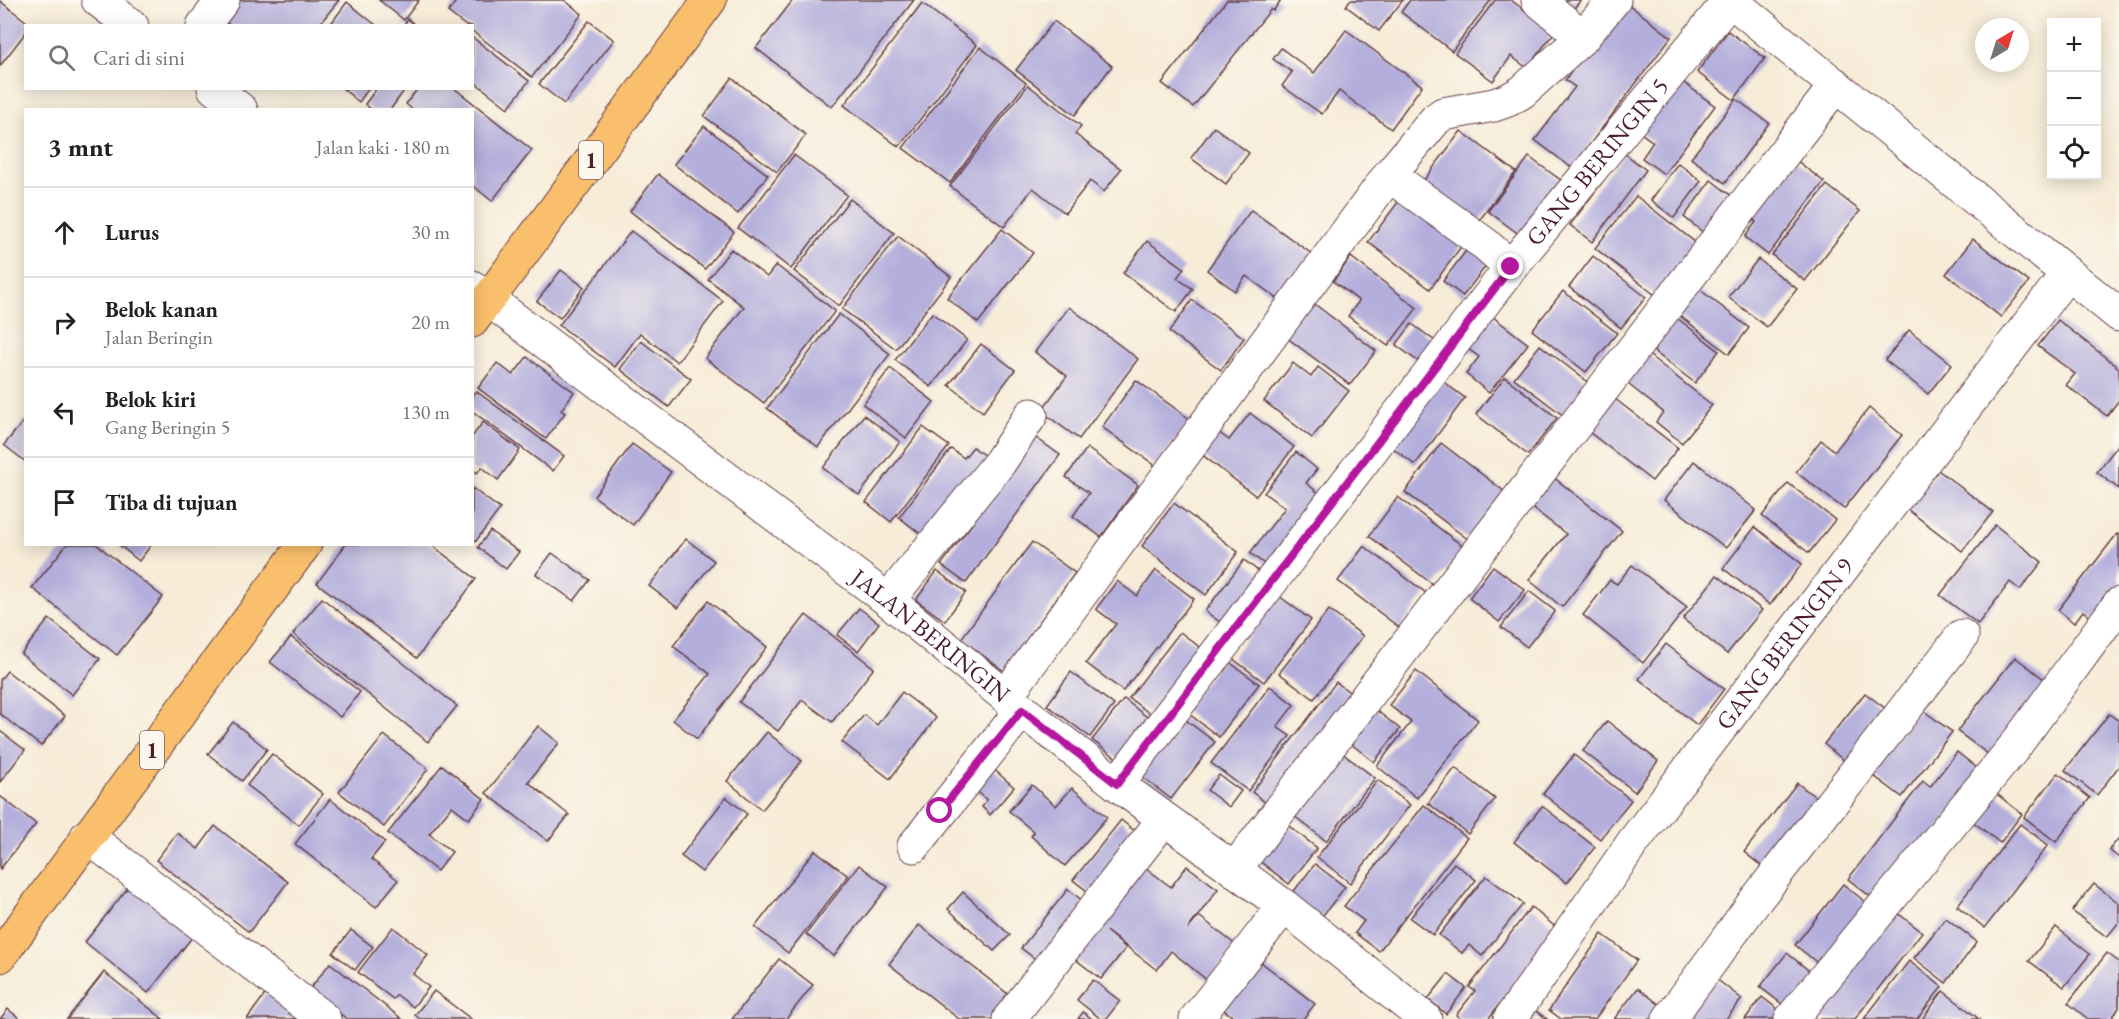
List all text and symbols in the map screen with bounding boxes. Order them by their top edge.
north arrow [1975,18,2029,72]
map controls [2047,18,2101,180]
button: + [2047,18,2101,72]
search box [24,24,474,90]
icon: search [45,41,78,74]
text: Cari di sini [93,43,185,72]
street label: GANG BERINGIN 5 [1519,71,1675,252]
button: − [2047,72,2101,126]
button: locate [2047,126,2101,180]
text: 3 mnt [48,130,113,164]
text: Jalan kaki · 180 m [316,134,450,160]
road number: 1 [579,141,603,179]
icon: ahead [48,216,81,249]
text: Lurus [105,218,159,247]
text: 30 m [411,219,450,245]
route end [1497,253,1523,279]
text: Belok kanan [105,295,218,324]
icon: right [48,306,81,339]
text: 20 m [411,309,450,335]
text: Jalan Beringin [105,324,213,350]
text: Belok kiri [105,385,196,414]
icon: left [48,396,81,429]
text: 130 m [402,399,450,425]
text: Gang Beringin 5 [105,414,230,440]
icon: arrive [48,486,81,519]
text: Tiba di tujuan [105,488,237,517]
street label: GANG BERINGIN 9 [1709,551,1860,736]
street label: JALAN BERINGIN [843,560,1017,709]
road number: 1 [140,731,164,769]
route start [926,797,952,823]

